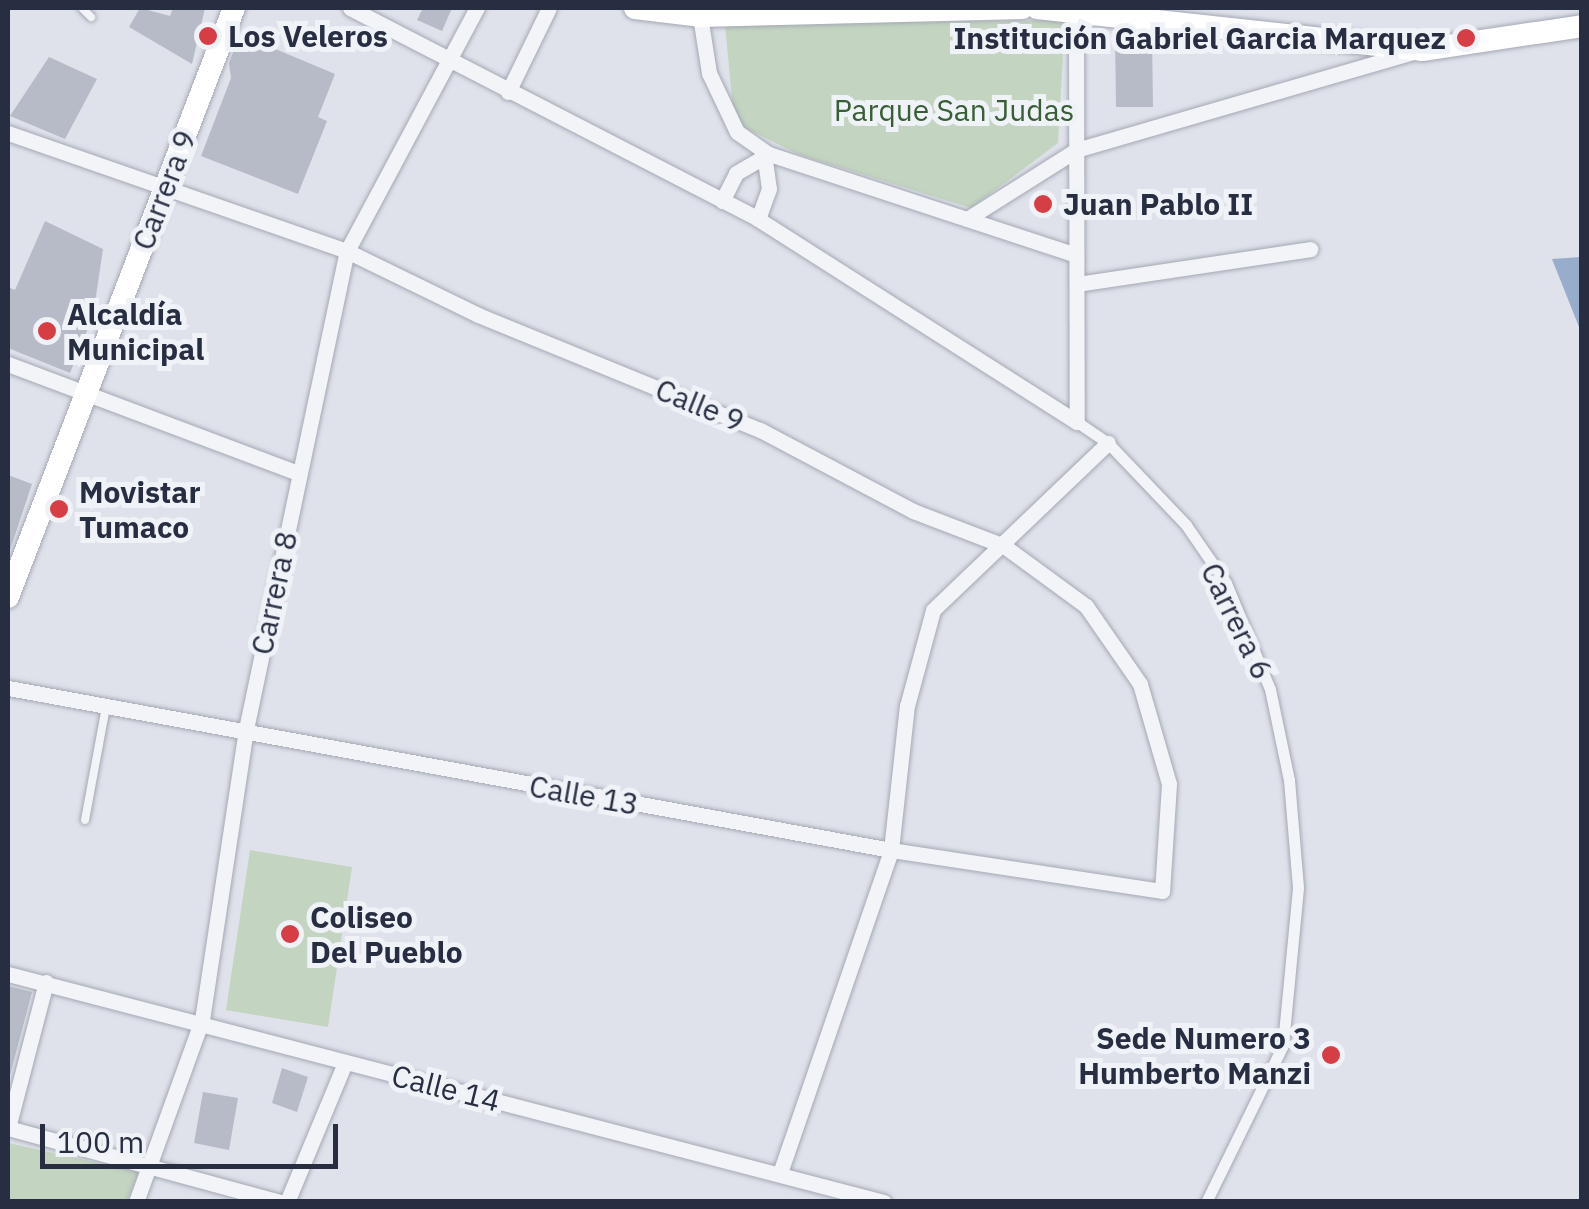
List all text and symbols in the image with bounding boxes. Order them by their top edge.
place label: Los Veleros [228,18,388,54]
place label: Institución Gabriel Garcia Marquez [953,20,1446,56]
marker: Los Veleros [197,25,219,47]
marker: Institución Gabriel Garcia Marquez [1455,27,1477,49]
park label: Parque San Judas [834,92,1074,128]
street label: Carrera 9 [125,125,203,255]
place label: Juan Pablo II [1063,186,1253,222]
marker: Juan Pablo II [1032,193,1054,215]
place label: Alcaldía Municipal [67,296,204,366]
marker: Alcaldía Municipal [36,320,58,342]
street label: Calle 9 [650,371,750,439]
place label: Movistar Tumaco [79,474,201,544]
marker: Movistar Tumaco [48,498,70,520]
street label: Carrera 8 [243,528,305,658]
street label: Carrera 6 [1193,557,1281,685]
street label: Calle 13 [527,768,641,822]
place label: Coliseo Del Pueblo [310,899,463,970]
marker: Coliseo Del Pueblo [279,923,301,945]
place label: Sede Numero 3 Humberto Manzi [1078,1020,1311,1090]
marker: Sede Numero 3 Humberto Manzi [1320,1044,1342,1066]
street label: Calle 14 [388,1057,504,1119]
scale bar [45,1104,342,1166]
text: 100 m [57,1122,144,1161]

